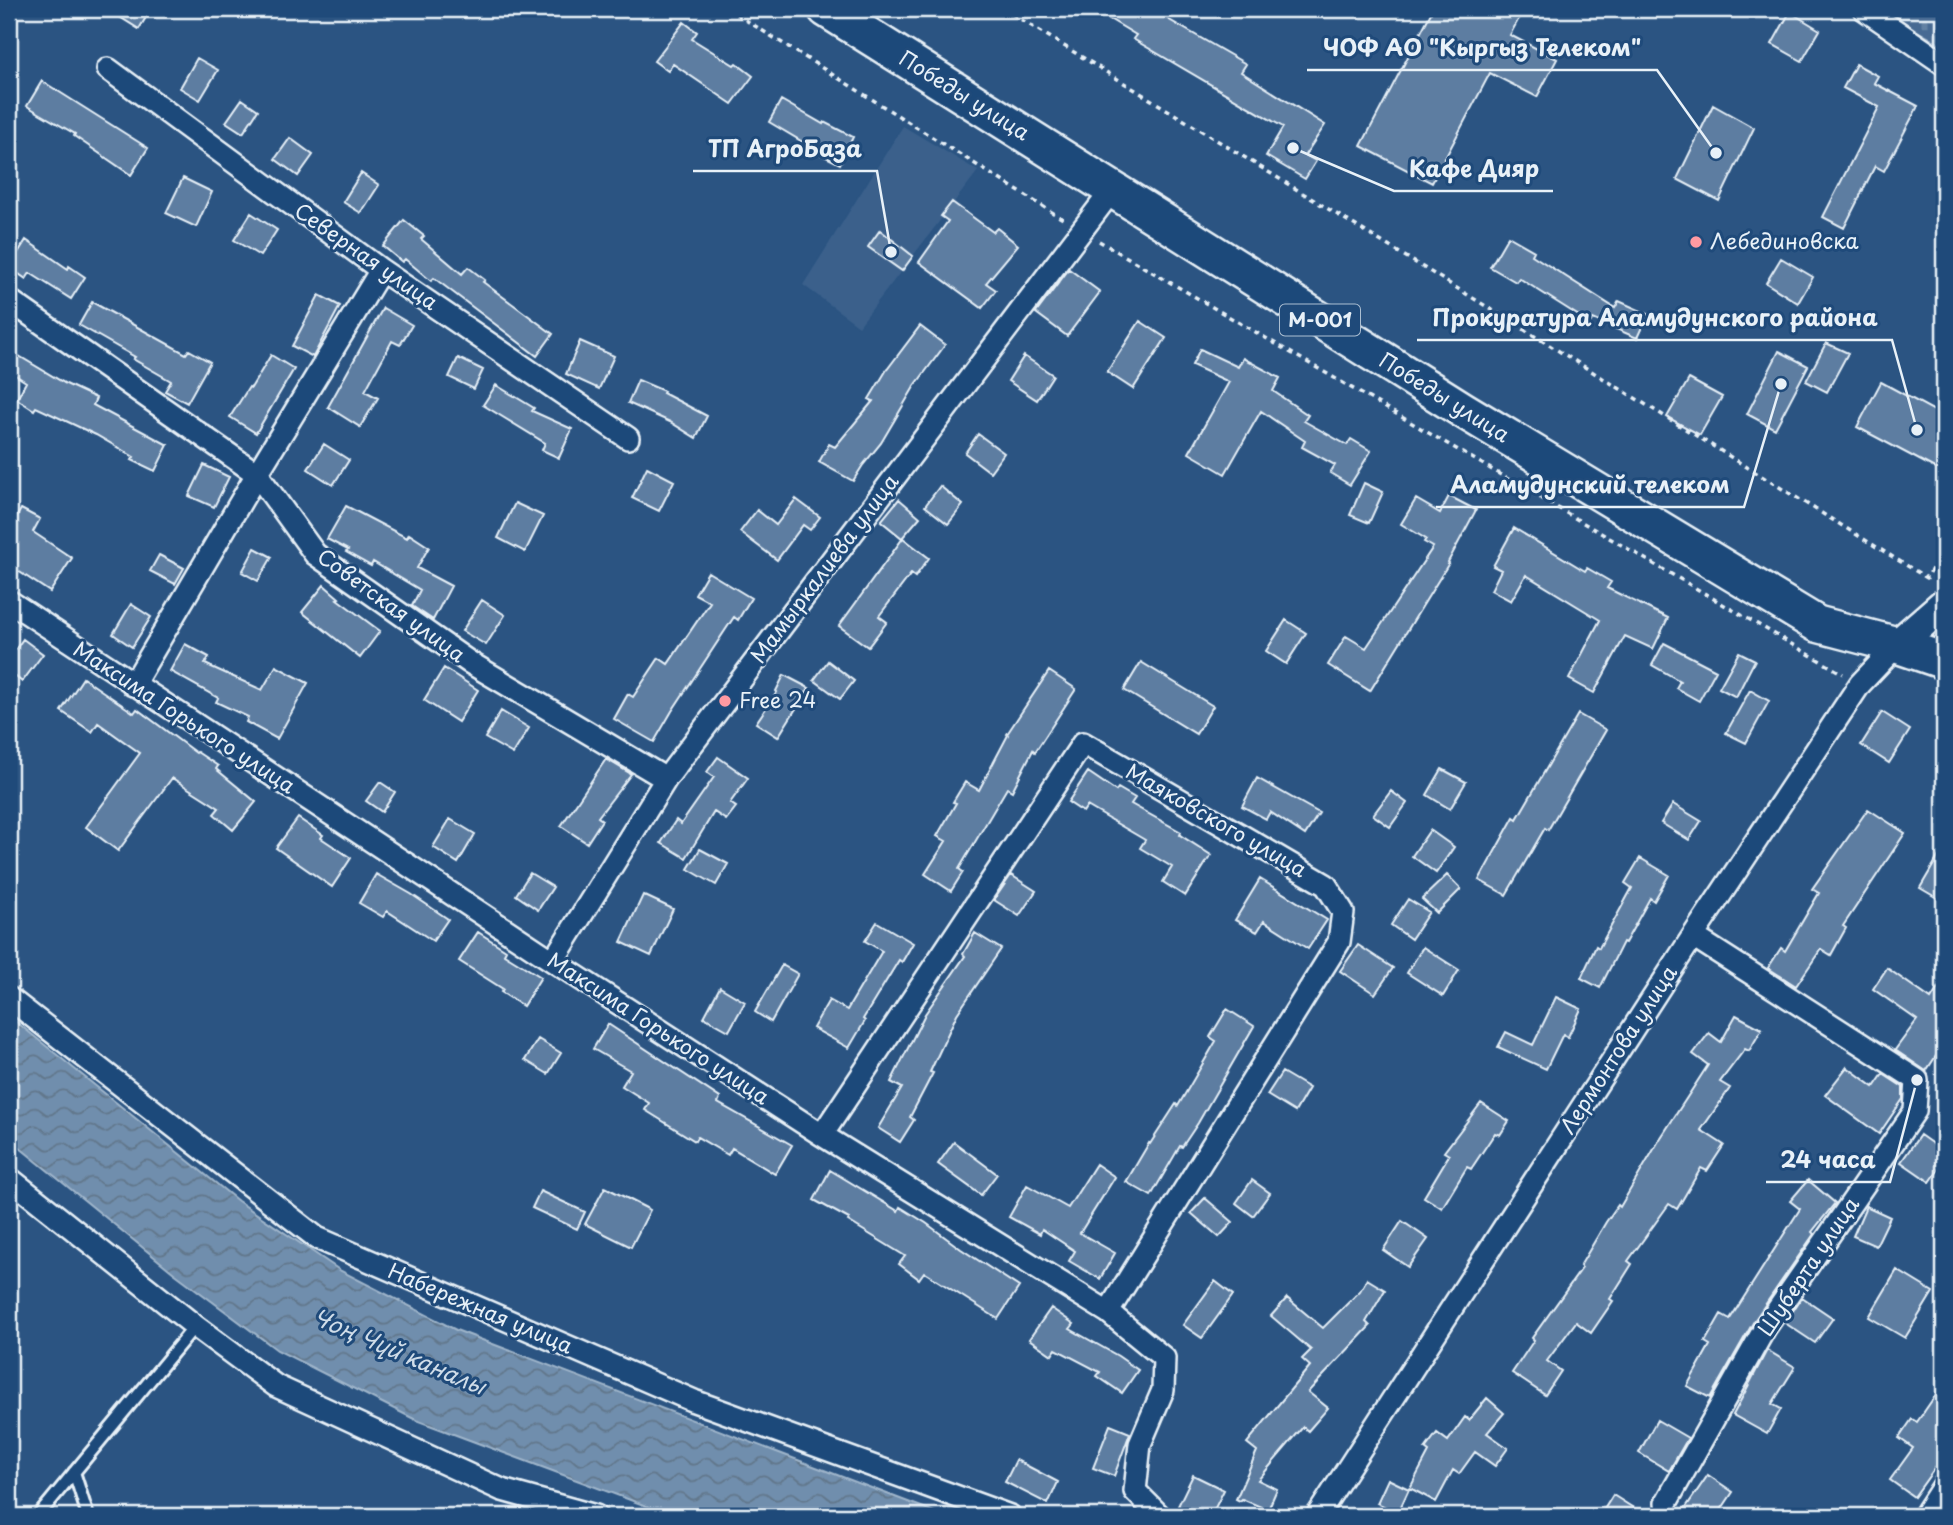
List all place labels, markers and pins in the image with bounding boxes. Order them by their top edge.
callout: ЧОФ АО "Кыргыз Телеком" [1307,26,1657,70]
callout: ТП АгроБаза [693,127,877,171]
callout: Кафе Дияр [1394,147,1553,191]
place label: Лебединовска [1710,224,1859,256]
marker: Лебединовска [1688,234,1704,250]
callout: Прокуратура Аламудунского района [1417,296,1892,340]
callout: Аламудунский телеком [1436,463,1744,507]
place label: Free 24 [739,683,816,715]
marker: Free 24 [717,693,733,709]
callout: 24 часа [1766,1138,1890,1182]

